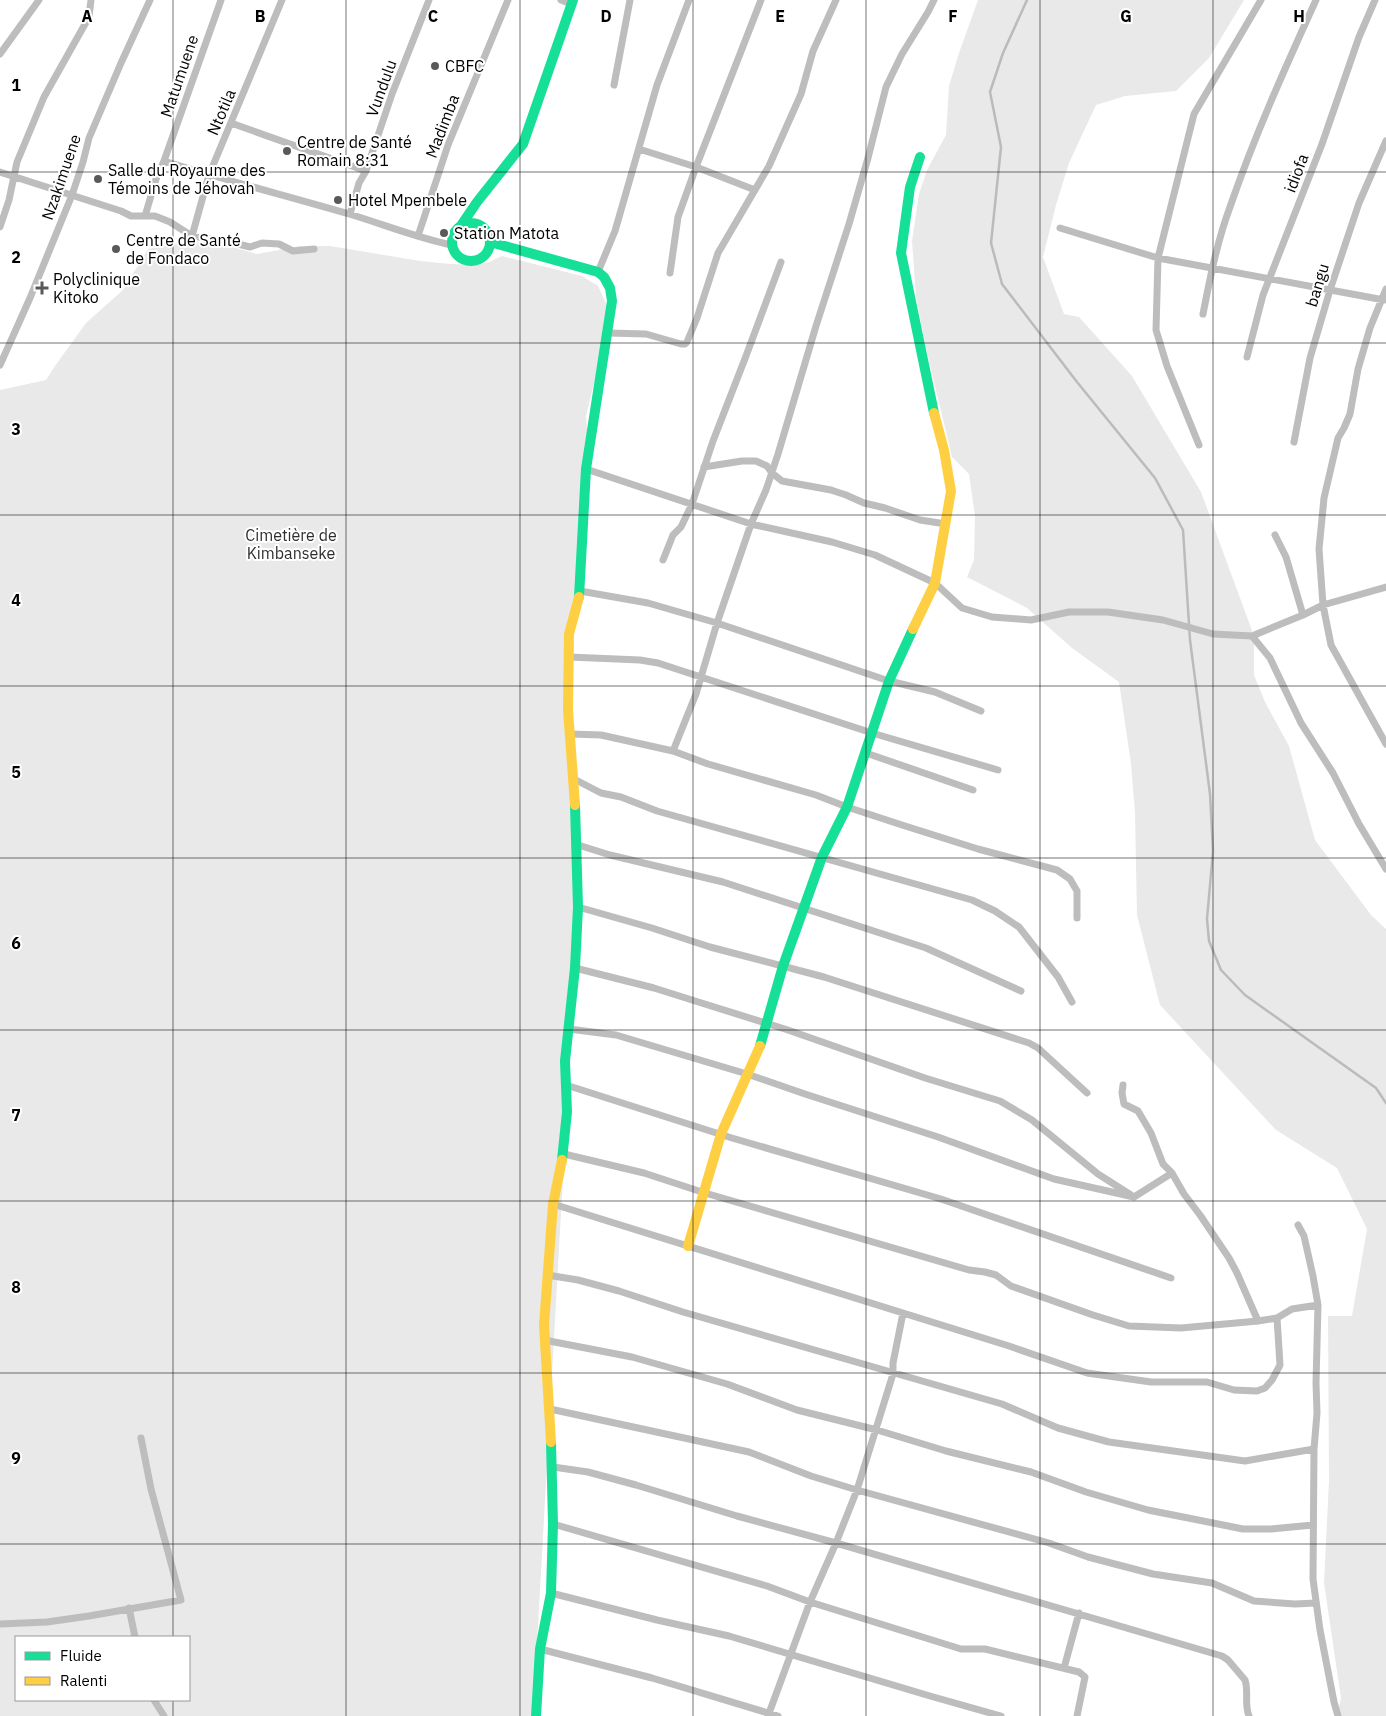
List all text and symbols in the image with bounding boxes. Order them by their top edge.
text: A [82,6,93,26]
text: B [255,6,266,26]
text: C [428,6,438,26]
text: D [600,6,612,26]
text: E [775,6,785,26]
text: F [948,6,958,26]
text: G [1120,6,1132,26]
text: H [1293,6,1305,26]
street label: Matumuene [156,32,203,120]
place label: CBFC [445,56,484,76]
street label: Vundulu [361,57,401,119]
marker: CBFC [429,60,441,72]
text: 1 [11,75,21,95]
street label: Ntotila [202,85,240,138]
street label: Madimba [421,91,463,161]
street label: Nzakimuene [37,131,85,223]
place label: Centre de Santé Romain 8:31 [297,132,412,170]
marker: Centre de Santé Romain 8:31 [281,145,293,157]
street label: idiofa [1280,150,1313,195]
place label: Salle du Royaume des Témoins de Jéhovah [108,160,266,198]
marker: Salle du Royaume des Témoins de Jéhovah [92,173,104,185]
place label: Hotel Mpembele [348,190,467,210]
marker: Hotel Mpembele [332,194,344,206]
place label: Station Matota [454,223,560,243]
marker: Station Matota [438,227,450,239]
place label: Centre de Santé de Fondaco [126,230,241,268]
marker: Centre de Santé de Fondaco [110,243,122,255]
text: 2 [11,247,21,267]
street label: bangu [1301,261,1333,309]
place label: Polyclinique Kitoko [53,269,140,307]
marker: Polyclinique Kitoko [35,281,49,295]
text: 3 [11,419,21,439]
park label: Cimetière de Kimbanseke [245,525,337,563]
text: 4 [11,590,21,610]
text: 5 [11,762,21,782]
text: 6 [11,933,21,953]
text: 7 [11,1105,21,1125]
text: 8 [11,1277,21,1297]
text: 9 [11,1448,21,1468]
legend [15,1636,190,1701]
text: Fluide [60,1646,102,1665]
text: Ralenti [60,1671,107,1690]

